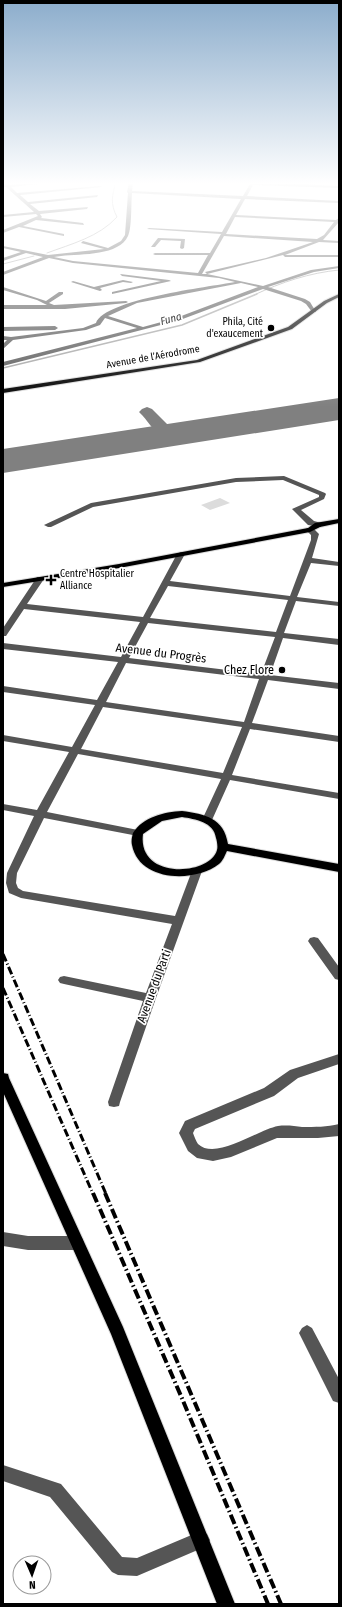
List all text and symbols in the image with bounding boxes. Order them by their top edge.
water label: Funa [159,310,183,328]
place label: Phila, Cité d'exaucement [206,316,264,340]
marker: Phila, Cité d'exaucement [266,323,276,333]
street label: Avenue de l’Aérodrome [105,343,201,371]
place label: Centre Hospitalier Alliance [60,568,134,592]
marker: Centre Hospitalier Alliance [45,574,57,586]
street label: Avenue du Progrès [115,640,207,666]
place label: Chez Flore [224,663,274,677]
marker: Chez Flore [277,665,287,675]
street label: Avenue du Parti [134,947,174,1025]
north arrow [12,1555,52,1595]
text: N [29,1578,36,1591]

